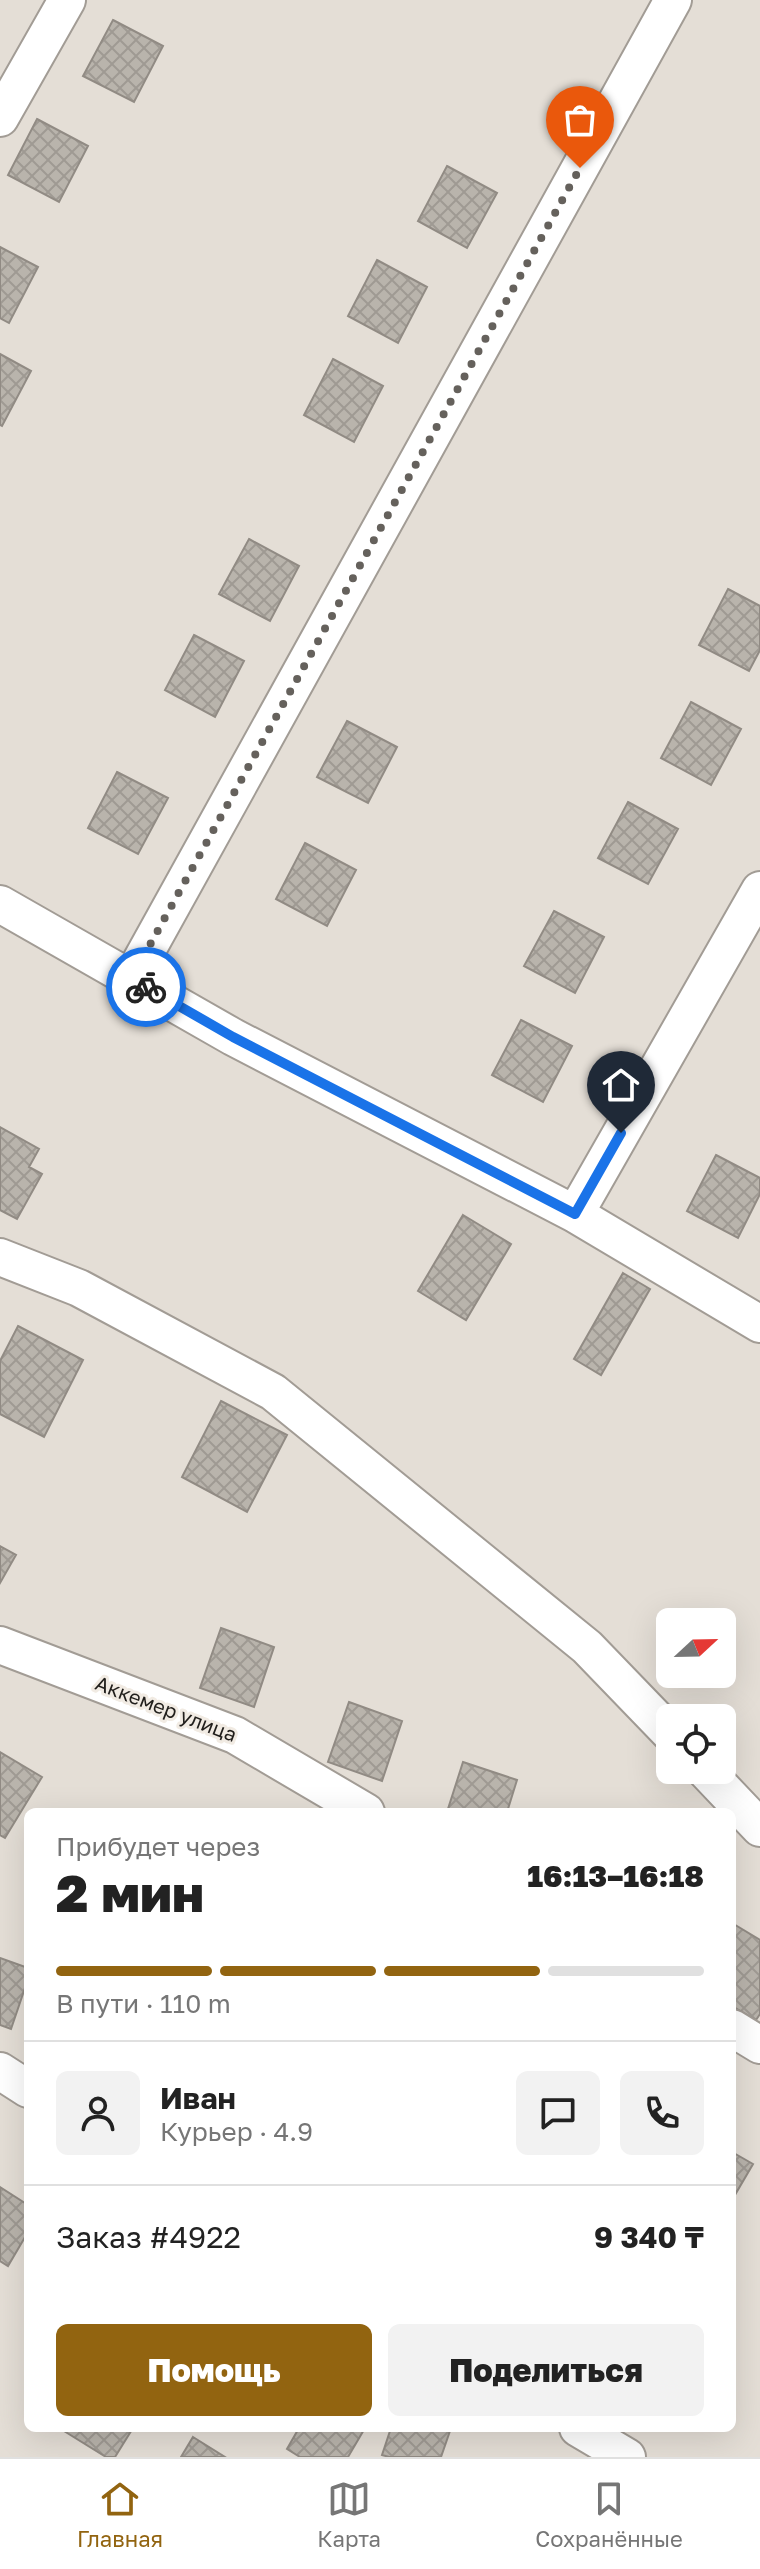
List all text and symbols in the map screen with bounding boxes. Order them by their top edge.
pin [546,86,614,168]
icon: bag [558,98,602,142]
courier [106,947,186,1027]
icon: bike [124,965,168,1009]
pin [587,1051,655,1133]
icon: home [599,1063,643,1107]
north arrow [656,1608,736,1688]
map controls [656,1608,736,1784]
street label: Аккемер улица [92,1670,240,1746]
button: locate [656,1704,736,1784]
text: Прибудет через [56,1831,260,1862]
text: 16:13–16:18 [527,1858,704,1894]
text: 2 мин [56,1861,204,1923]
text: В пути · 110 m [56,1988,231,2019]
button: person [56,2071,140,2155]
button: chat [516,2071,600,2155]
button: phone [620,2071,704,2155]
text: Иван [160,2080,236,2116]
text: Курьер · 4.9 [160,2116,313,2147]
text: Заказ #4922 [56,2219,241,2255]
text: 9 340 ₸ [594,2219,704,2255]
button: Помощь [56,2324,372,2416]
button: Поделиться [388,2324,704,2416]
tab: Главная [77,2477,163,2552]
tab: Карта [317,2477,381,2552]
tab: Сохранённые [535,2477,683,2552]

